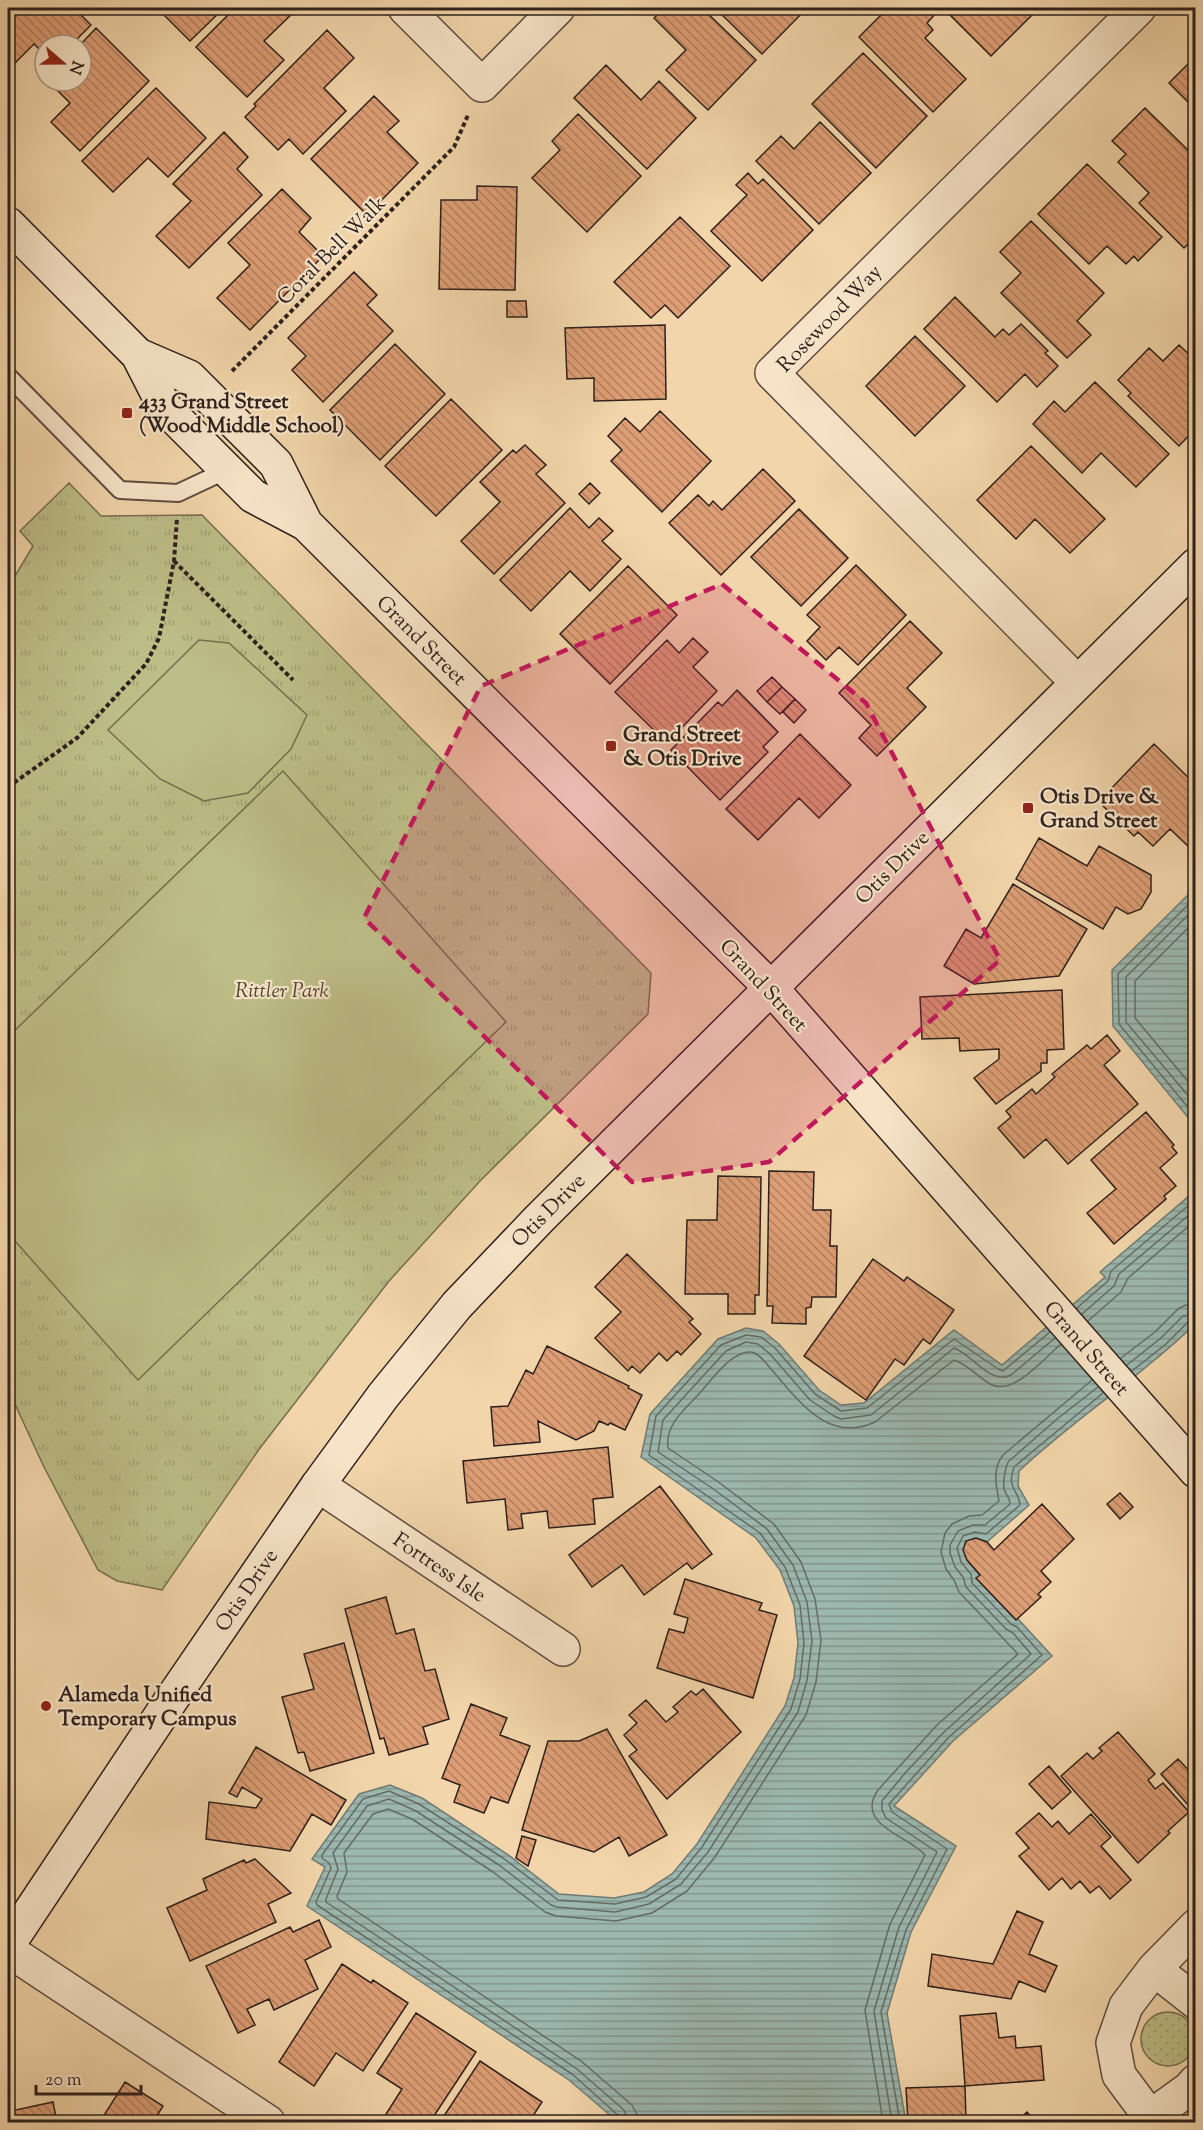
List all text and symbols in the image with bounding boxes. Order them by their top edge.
north arrow [33,33,93,93]
text: N [62,57,88,77]
street label: Coral Bell Walk [271,189,394,313]
street label: Rosewood Way [771,258,890,380]
place label: 433 Grand Street (Wood Middle School) [138,388,344,442]
marker: 433 Grand Street (Wood Middle School) [120,406,134,420]
street label: Grand Street [368,589,473,694]
place label: Grand Street & Otis Drive [623,721,742,775]
marker: Grand Street & Otis Drive [604,739,618,753]
place label: Otis Drive & Grand Street [1040,783,1160,837]
marker: Otis Drive & Grand Street [1021,801,1035,815]
street label: Otis Drive [849,824,937,912]
street label: Grand Street [711,933,814,1040]
park label: Rittler Park [235,977,330,1007]
street label: Otis Drive [505,1167,593,1255]
street label: Grand Street [1036,1295,1135,1403]
street label: Fortress Isle [386,1526,492,1611]
street label: Otis Drive [209,1544,286,1639]
place label: Alameda Unified Temporary Campus [58,1681,237,1735]
marker: Alameda Unified Temporary Campus [39,1699,53,1713]
scale bar [36,2058,141,2096]
text: 20 m [45,2068,82,2094]

